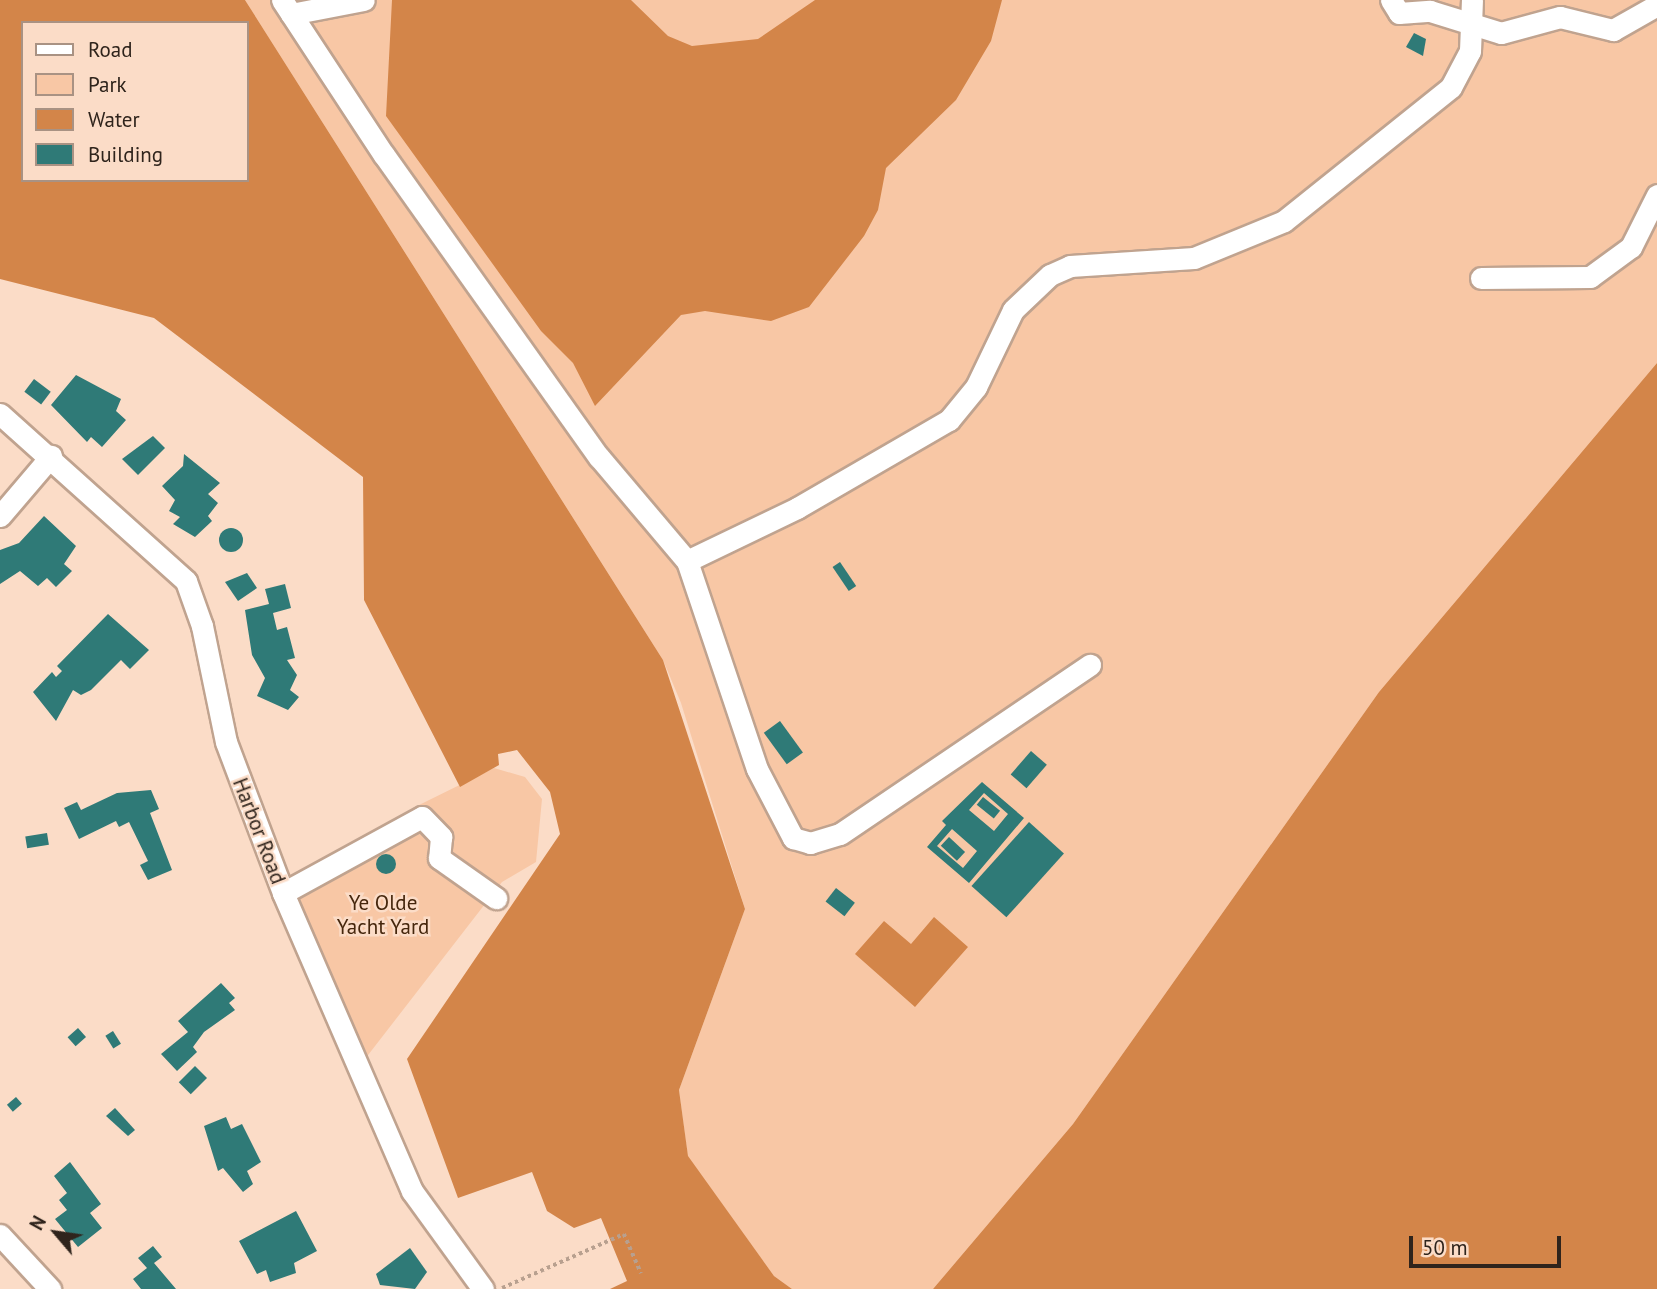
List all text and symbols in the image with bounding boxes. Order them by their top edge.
legend [21,21,248,182]
text: Road [88,36,132,63]
text: Park [88,71,127,98]
text: Water [88,106,140,133]
text: Building [88,141,163,168]
street label: Harbor Road [227,774,291,888]
park label: Ye Olde Yacht Yard [336,890,430,940]
north arrow [21,1198,91,1268]
text: N [24,1212,51,1234]
scale bar [1412,1222,1564,1266]
text: 50 m [1422,1234,1468,1261]

